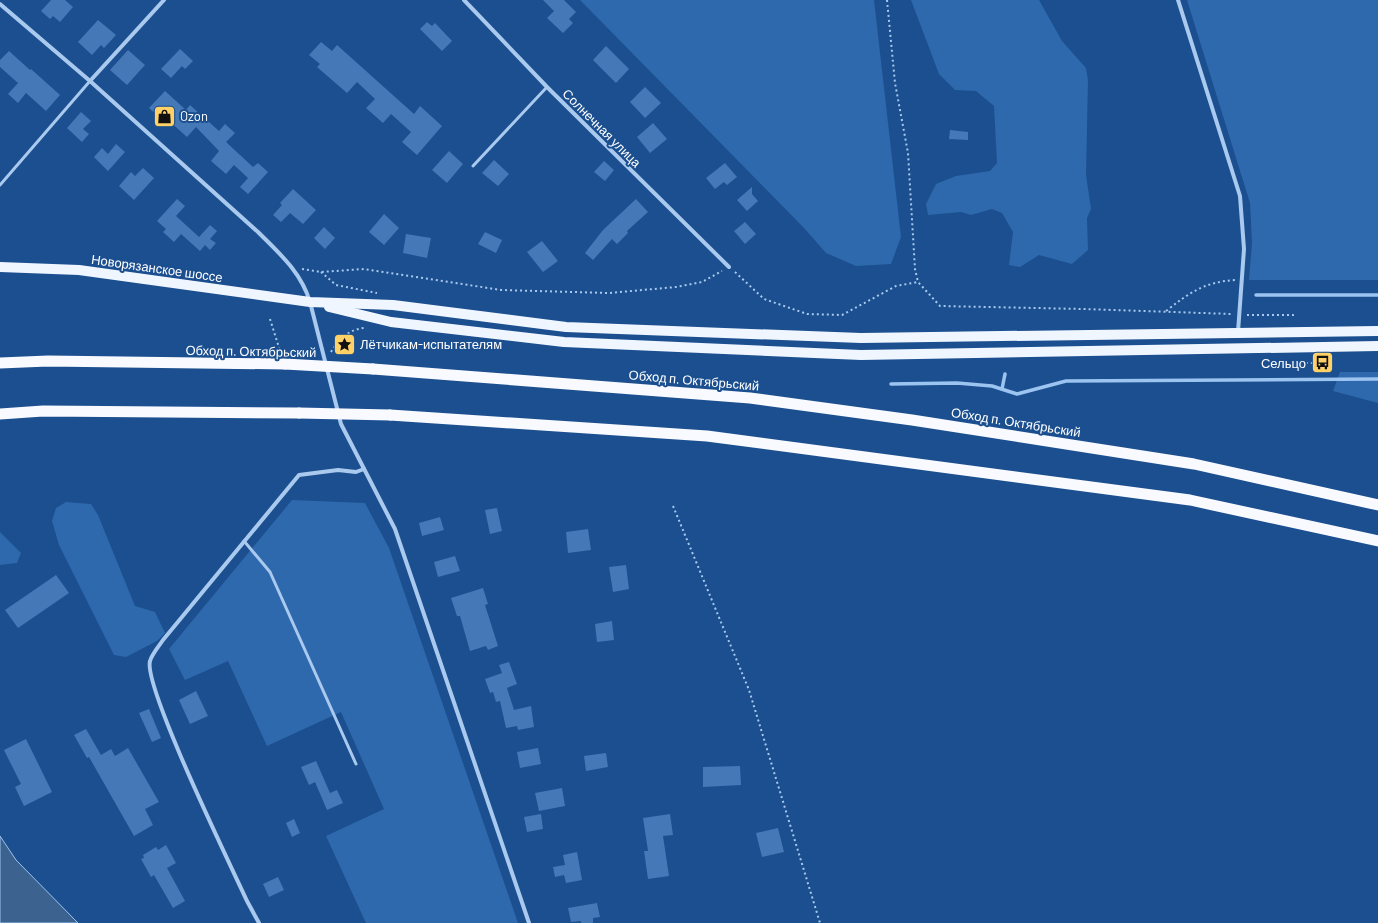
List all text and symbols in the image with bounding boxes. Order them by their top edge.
street label: Солнечная улица [559,85,645,171]
shop icon: Ozon [152,103,178,129]
place label: Ozon [180,108,208,124]
street label: Новорязанское шоссе [90,251,224,285]
place icon: Лётчикам-испытателям [332,331,358,357]
place label: Лётчикам-испытателям [360,336,502,352]
street label: Обход п. Октябрьский [185,342,317,360]
bus stop icon: Сельцо [1309,350,1335,376]
place label: Сельцо [1261,355,1306,371]
street label: Обход п. Октябрьский [628,366,760,394]
street label: Обход п. Октябрьский [950,404,1082,440]

